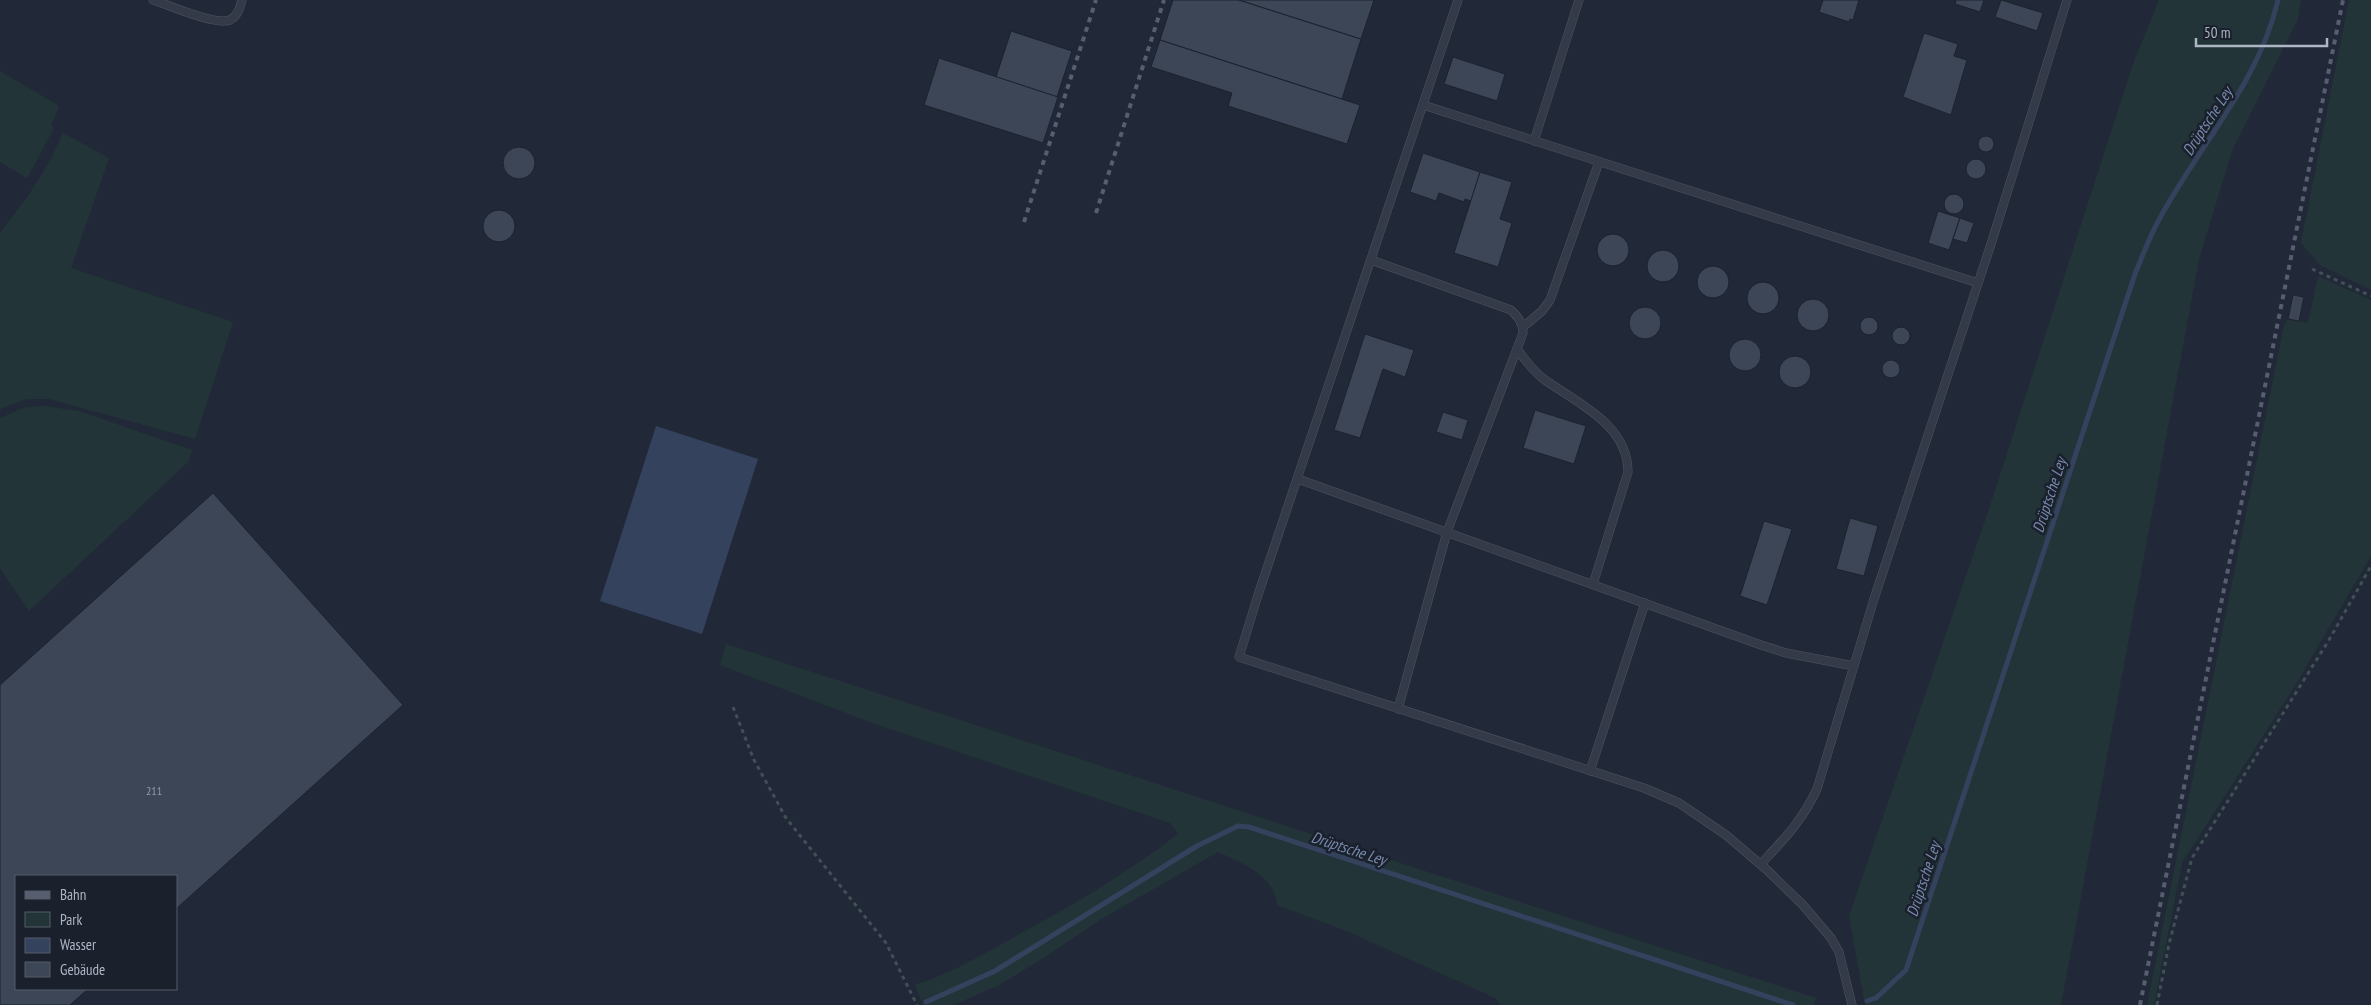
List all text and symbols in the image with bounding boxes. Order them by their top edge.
scale bar [2196,15,2327,47]
text: 50 m [2204,23,2230,42]
water label: Drüptsche Ley [2178,81,2238,159]
water label: Drüptsche Ley [2028,453,2071,535]
house number: 211 [146,783,162,798]
water label: Drüptsche Ley [1309,827,1391,870]
water label: Drüptsche Ley [1902,837,1945,919]
legend [15,875,178,990]
text: Bahn [60,885,86,904]
text: Park [60,910,82,929]
text: Wasser [60,935,97,954]
text: Gebäude [60,960,105,979]

